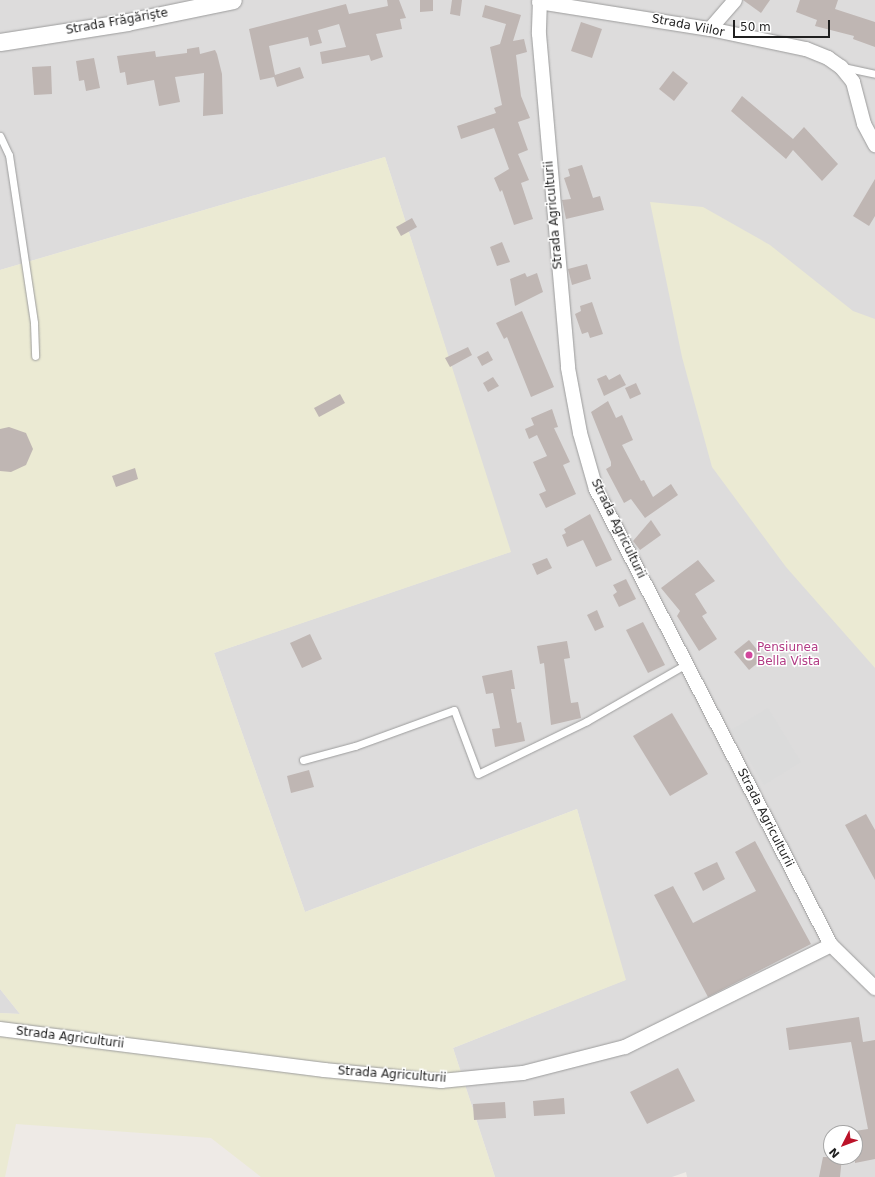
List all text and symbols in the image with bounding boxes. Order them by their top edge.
street label: Strada Frăgăriște [65,6,169,38]
street label: Strada Viilor [650,12,726,40]
scale bar [735,12,832,38]
text: 50 m [740,20,771,34]
street label: Strada Agriculturii [542,160,566,270]
street label: Strada Agriculturii [588,477,648,581]
place label: Pensiunea Bella Vista [757,641,820,669]
marker: Pensiunea Bella Vista [744,650,754,660]
street label: Strada Agriculturii [734,766,796,870]
street label: Strada Agriculturii [15,1024,125,1052]
street label: Strada Agriculturii [337,1064,447,1086]
north arrow [823,1125,863,1165]
text: N [827,1145,842,1160]

